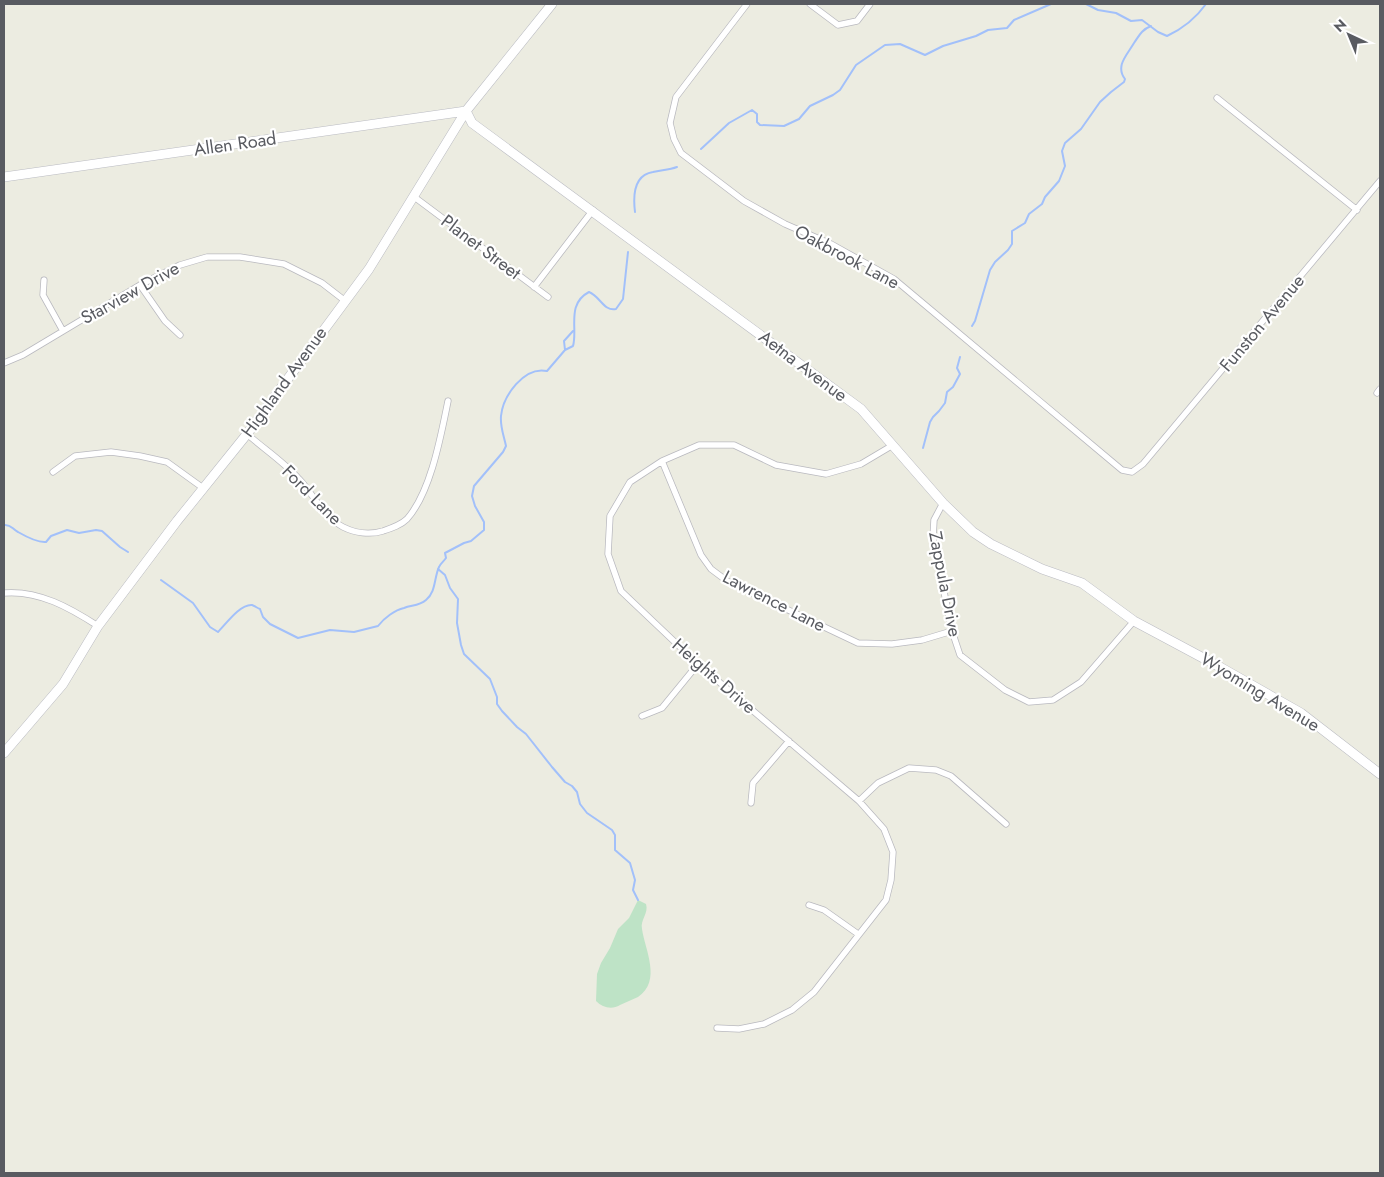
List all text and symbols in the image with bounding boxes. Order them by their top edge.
north arrow [1324,10,1374,60]
text: N [1329,15,1351,37]
street label: Allen Road [192,125,278,163]
street label: Planet Street [436,208,527,286]
street label: Oakbrook Lane [790,218,904,296]
street label: Starview Drive [76,255,184,331]
street label: Funston Avenue [1214,269,1310,377]
street label: Highland Avenue [235,321,333,443]
street label: Aetna Avenue [753,324,853,408]
street label: Ford Lane [276,459,348,531]
street label: Zappula Drive [922,529,968,639]
street label: Lawrence Lane [718,564,830,638]
street label: Heights Drive [666,632,762,720]
street label: Wyoming Avenue [1195,646,1325,738]

